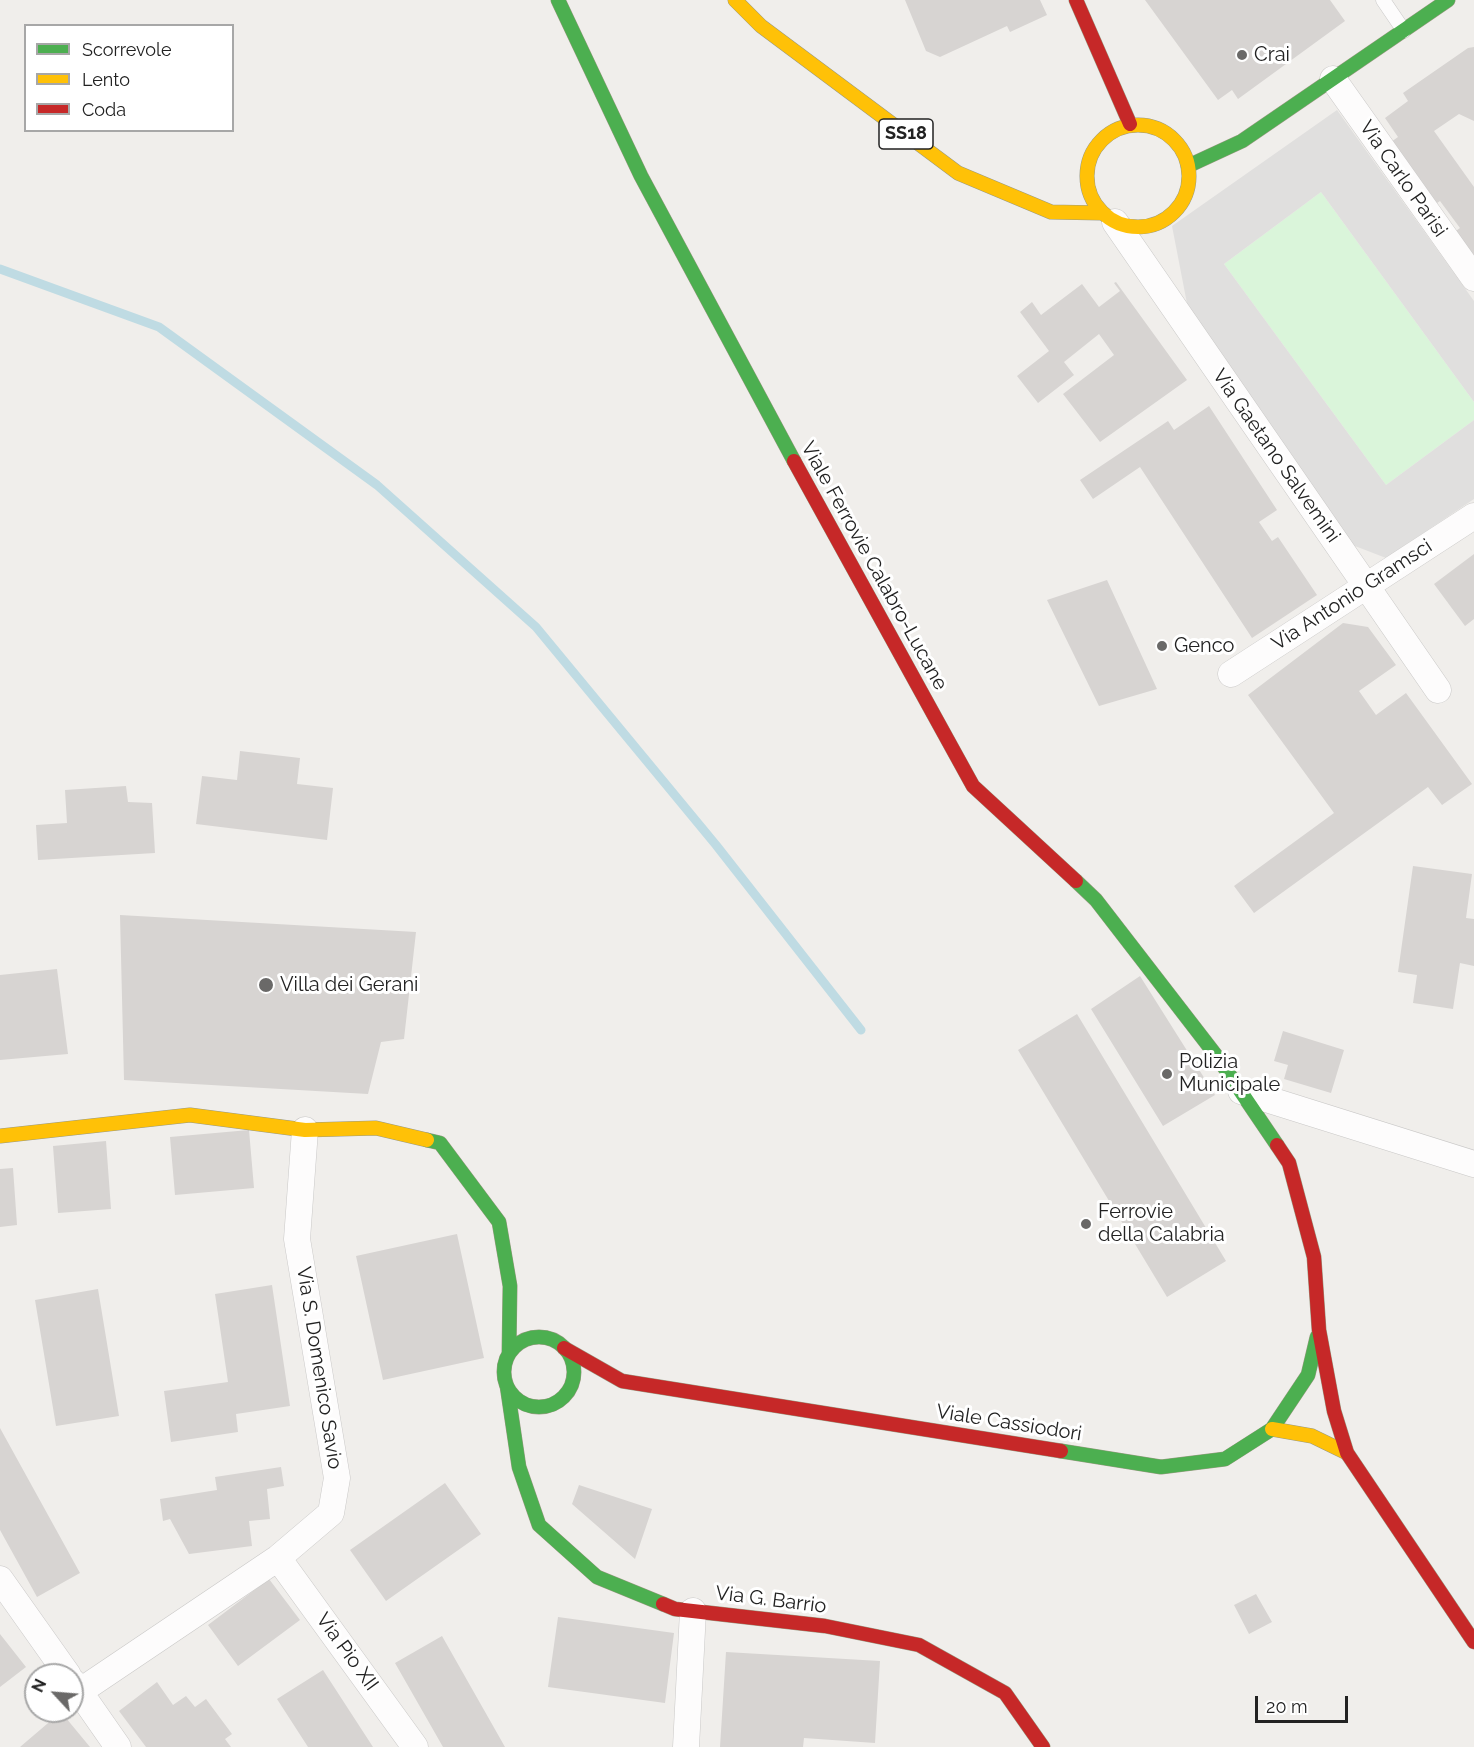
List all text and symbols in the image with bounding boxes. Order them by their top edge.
legend [24,24,234,132]
text: Scorrevole [82,39,172,60]
place label: Crai [1254,43,1290,67]
marker: Crai [1235,48,1249,62]
text: Lento [82,69,130,90]
text: Coda [82,99,126,120]
street label: Via Carlo Parisi [1354,116,1452,242]
road number: SS18 [879,119,933,149]
street label: Via Gaetano Salvemini [1207,365,1345,547]
street label: Viale Ferrovie Calabro-Lucane [796,438,952,694]
street label: Via Antonio Gramsci [1267,534,1437,656]
place label: Genco [1174,634,1234,658]
marker: Genco [1155,639,1169,653]
place label: Villa dei Gerani [280,973,418,997]
marker: Villa dei Gerani [257,976,275,994]
place label: Polizia Municipale [1179,1050,1280,1097]
marker: Polizia Municipale [1160,1067,1174,1081]
place label: Ferrovie della Calabria [1098,1200,1225,1247]
marker: Ferrovie della Calabria [1079,1217,1093,1231]
street label: Via S. Domenico Savio [291,1265,347,1471]
street label: Viale Cassiodori [935,1400,1083,1446]
street label: Via G. Barrio [714,1581,828,1619]
street label: Via Pio XII [311,1608,383,1696]
north arrow [24,1663,84,1723]
text: N [28,1676,50,1695]
scale bar [1258,1684,1351,1722]
text: 20 m [1266,1696,1308,1717]

